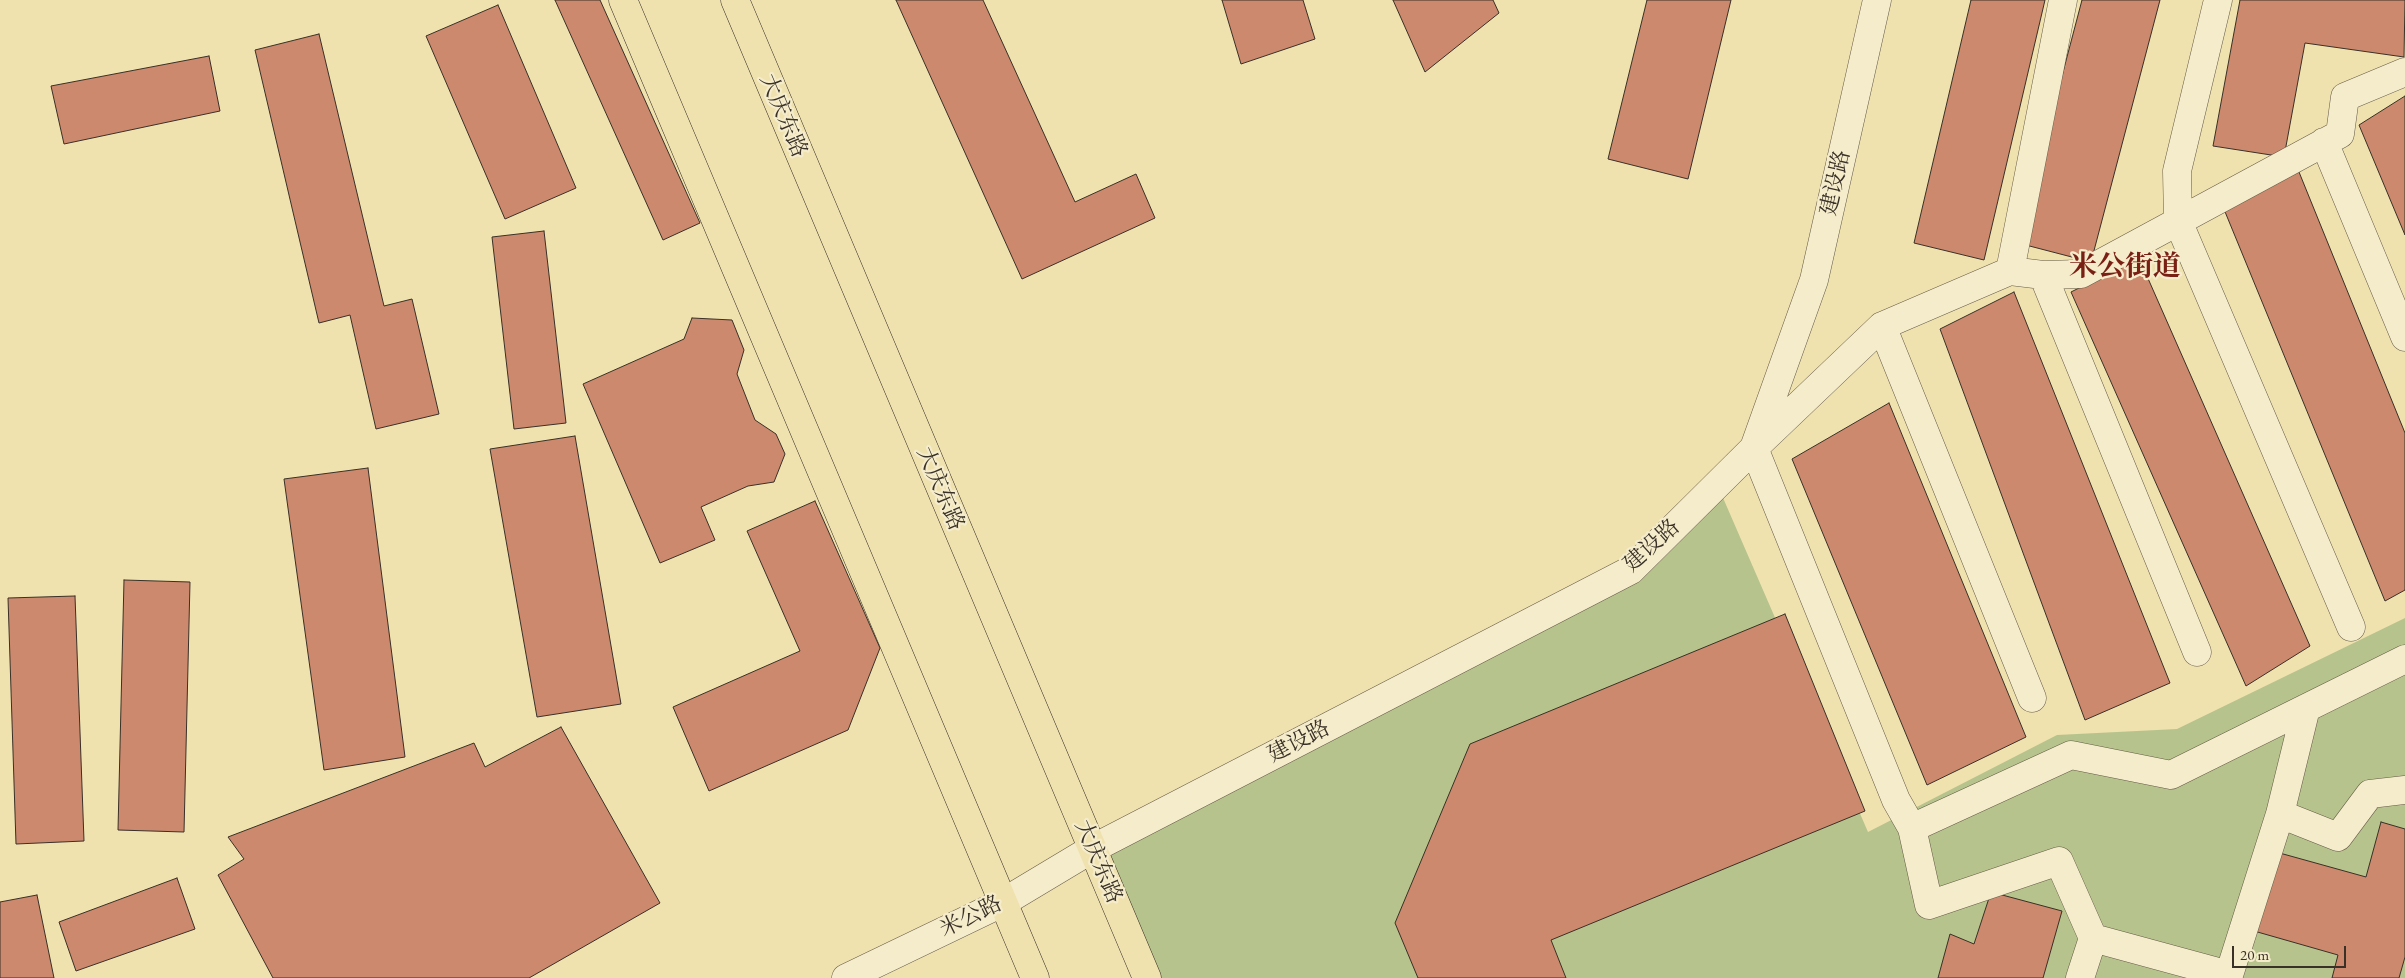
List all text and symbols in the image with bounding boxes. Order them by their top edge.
street label: 大庆东路 [754,70,812,162]
street label: 建设路 [1816,148,1856,218]
district label: 米公街道 [2069,250,2181,284]
street label: 大庆东路 [911,443,969,535]
street label: 建设路 [1619,514,1685,578]
street label: 建设路 [1264,715,1334,769]
street label: 大庆东路 [1069,816,1127,908]
street label: 米公路 [936,891,1006,943]
scale bar [2235,936,2349,968]
text: 20 m [2240,945,2269,964]

